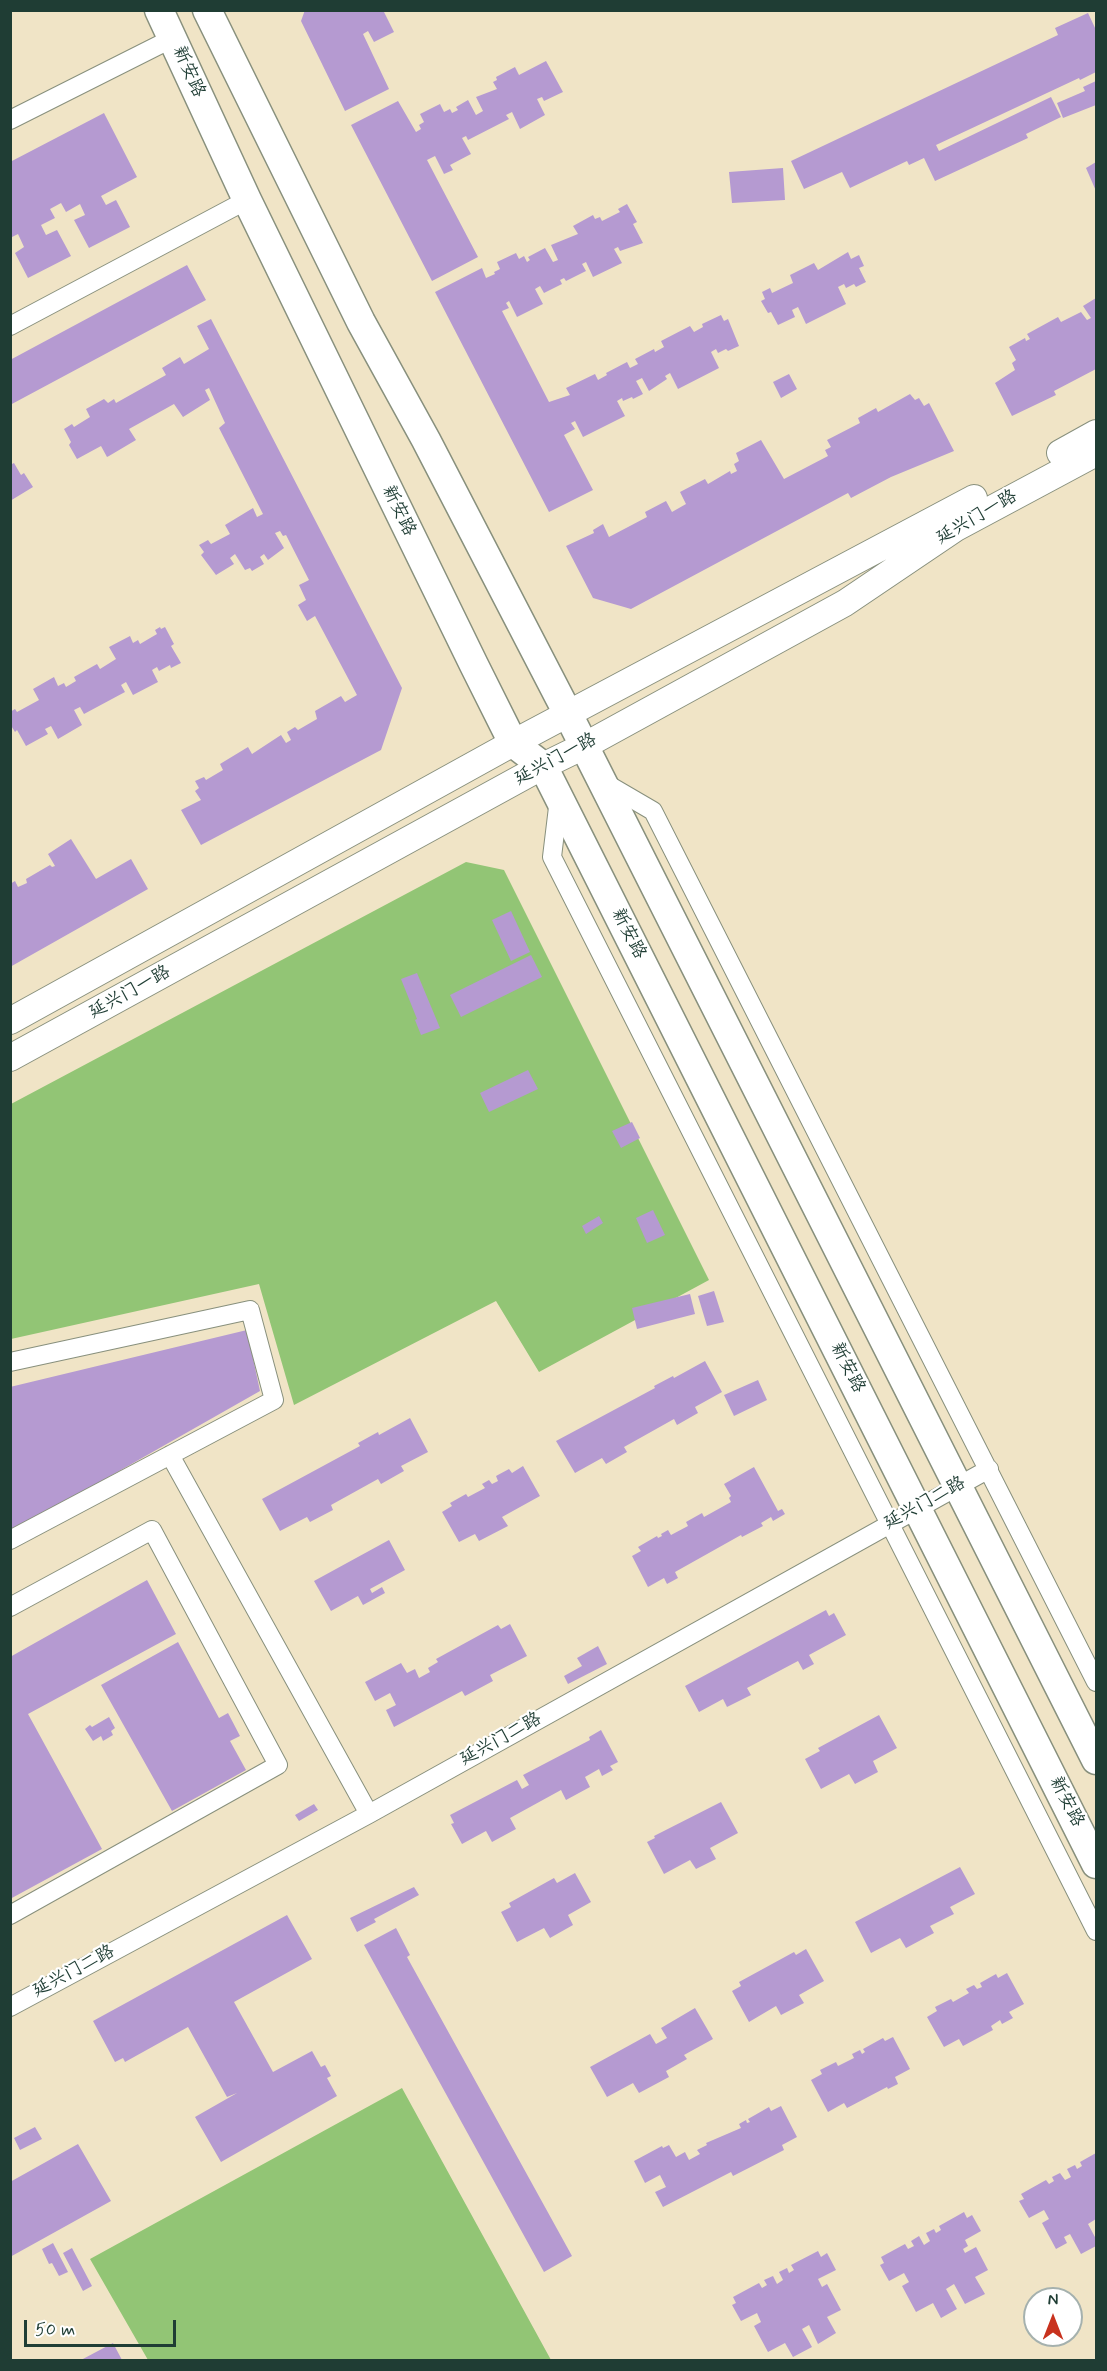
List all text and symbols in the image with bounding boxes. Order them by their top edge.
street label: 新安路 [167,43,209,101]
street label: 新安路 [376,482,420,540]
street label: 延兴门一路 [933,486,1021,550]
street label: 延兴门一路 [511,729,601,791]
street label: 新安路 [606,905,650,963]
street label: 延兴门一路 [85,962,175,1024]
street label: 新安路 [825,1339,869,1397]
street label: 延兴门二路 [880,1473,970,1535]
street label: 延兴门二路 [456,1709,546,1771]
street label: 新安路 [1044,1773,1088,1831]
street label: 延兴门二路 [29,1941,119,2003]
north arrow [1023,2287,1083,2347]
text: N [1048,2290,1058,2311]
scale bar [27,2308,178,2346]
text: 50 m [35,2318,75,2342]

